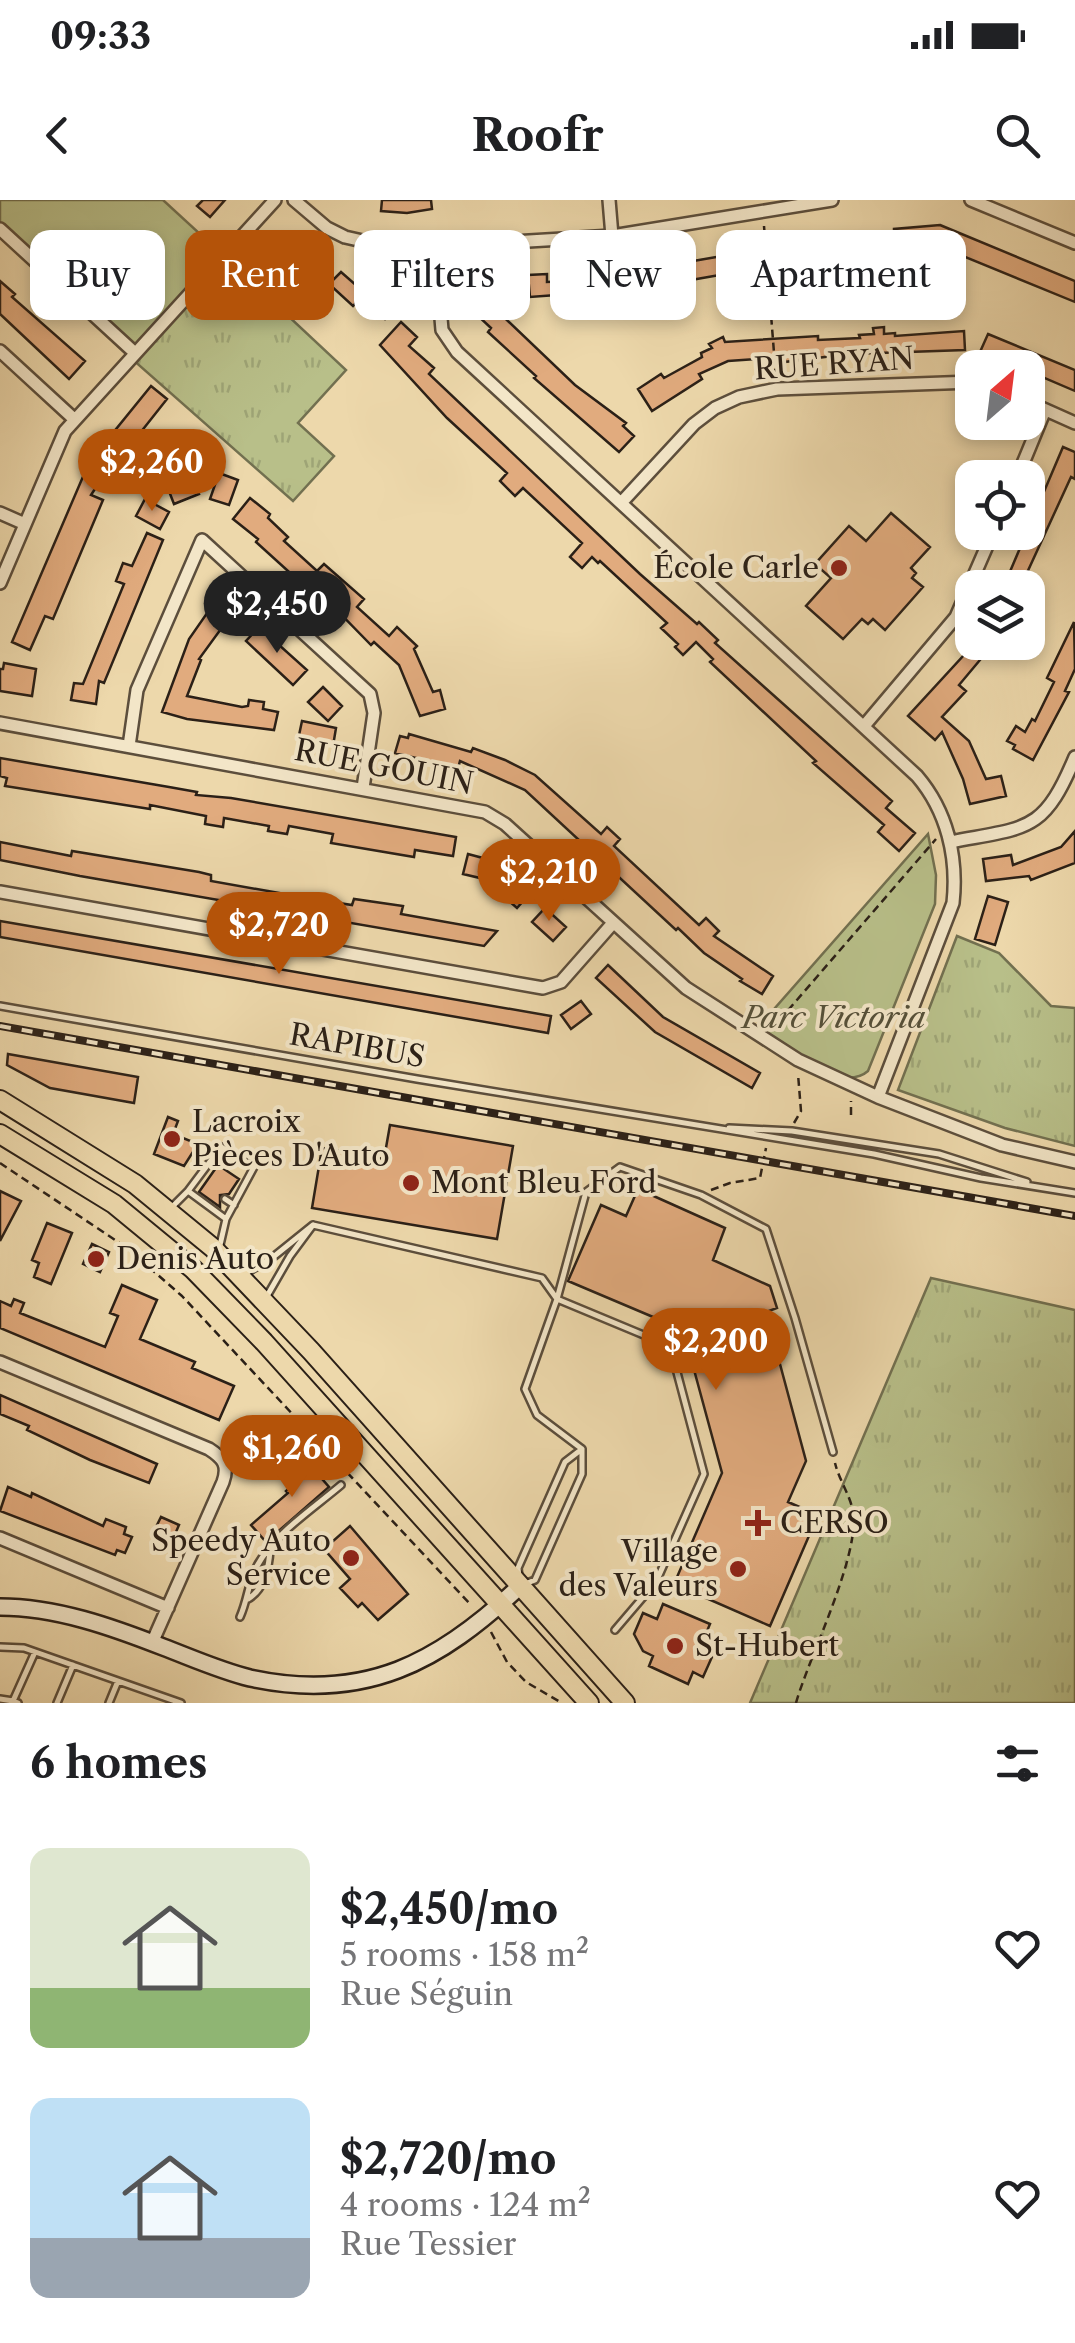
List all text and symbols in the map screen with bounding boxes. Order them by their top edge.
text: 09:33 [50,12,151,59]
text: Roofr [471,107,604,163]
icon: back [30,108,85,163]
icon: search [990,108,1045,163]
chip: Buy [30,230,165,320]
chip: Rent [185,230,334,320]
chip: Filters [354,230,530,320]
chip: New [550,230,696,320]
chip: Apartment [716,230,966,320]
street label: RUE RYAN [753,339,915,388]
north arrow [955,350,1045,440]
map controls [955,350,1045,660]
pin: $2,260 [71,429,233,514]
text: $2,260 [100,442,204,481]
button: locate [955,460,1045,550]
place label: École Carle [653,549,819,586]
marker: École Carle [828,557,850,579]
button: layers [955,570,1045,660]
pin: $2,450 [196,571,358,656]
text: $2,450 [226,584,328,623]
street label: RUE GOUIN [291,731,477,802]
pin: $2,210 [468,839,630,924]
text: $2,210 [500,852,598,891]
pin: $2,720 [198,892,360,977]
text: $2,720 [228,905,330,944]
park label: Parc Victoria [740,999,926,1036]
street label: RAPIBUS [286,1015,428,1076]
place label: Lacroix Pièces D'Auto [192,1103,390,1174]
marker: Lacroix Pièces D'Auto [161,1128,183,1150]
place label: Mont Bleu Ford [431,1164,656,1201]
marker: Mont Bleu Ford [400,1172,422,1194]
place label: Denis Auto [116,1240,274,1277]
marker: Denis Auto [85,1248,107,1270]
pin: $2,200 [635,1308,797,1393]
text: $2,200 [663,1321,769,1360]
pin: $1,260 [211,1415,373,1500]
text: $1,260 [242,1428,342,1467]
place label: CERSO [780,1504,889,1541]
marker: CERSO [745,1510,771,1536]
place label: Speedy Auto Service [151,1522,331,1593]
place label: Village des Valeurs [558,1533,718,1604]
marker: Speedy Auto Service [340,1547,362,1569]
marker: Village des Valeurs [727,1558,749,1580]
place label: St-Hubert [695,1627,839,1664]
marker: St-Hubert [664,1635,686,1657]
icon: filters [990,1736,1045,1791]
text: 6 homes [30,1737,208,1789]
text: $2,450/mo [340,1883,558,1935]
icon: home [110,1888,230,2008]
icon: heart [990,1921,1045,1976]
text: 5 rooms · 158 m² [340,1935,589,1974]
text: Rue Séguin [340,1974,513,2013]
text: $2,720/mo [340,2133,556,2185]
icon: home [110,2138,230,2258]
icon: heart [990,2171,1045,2226]
text: 4 rooms · 124 m² [340,2185,591,2224]
text: Rue Tessier [340,2224,517,2263]

